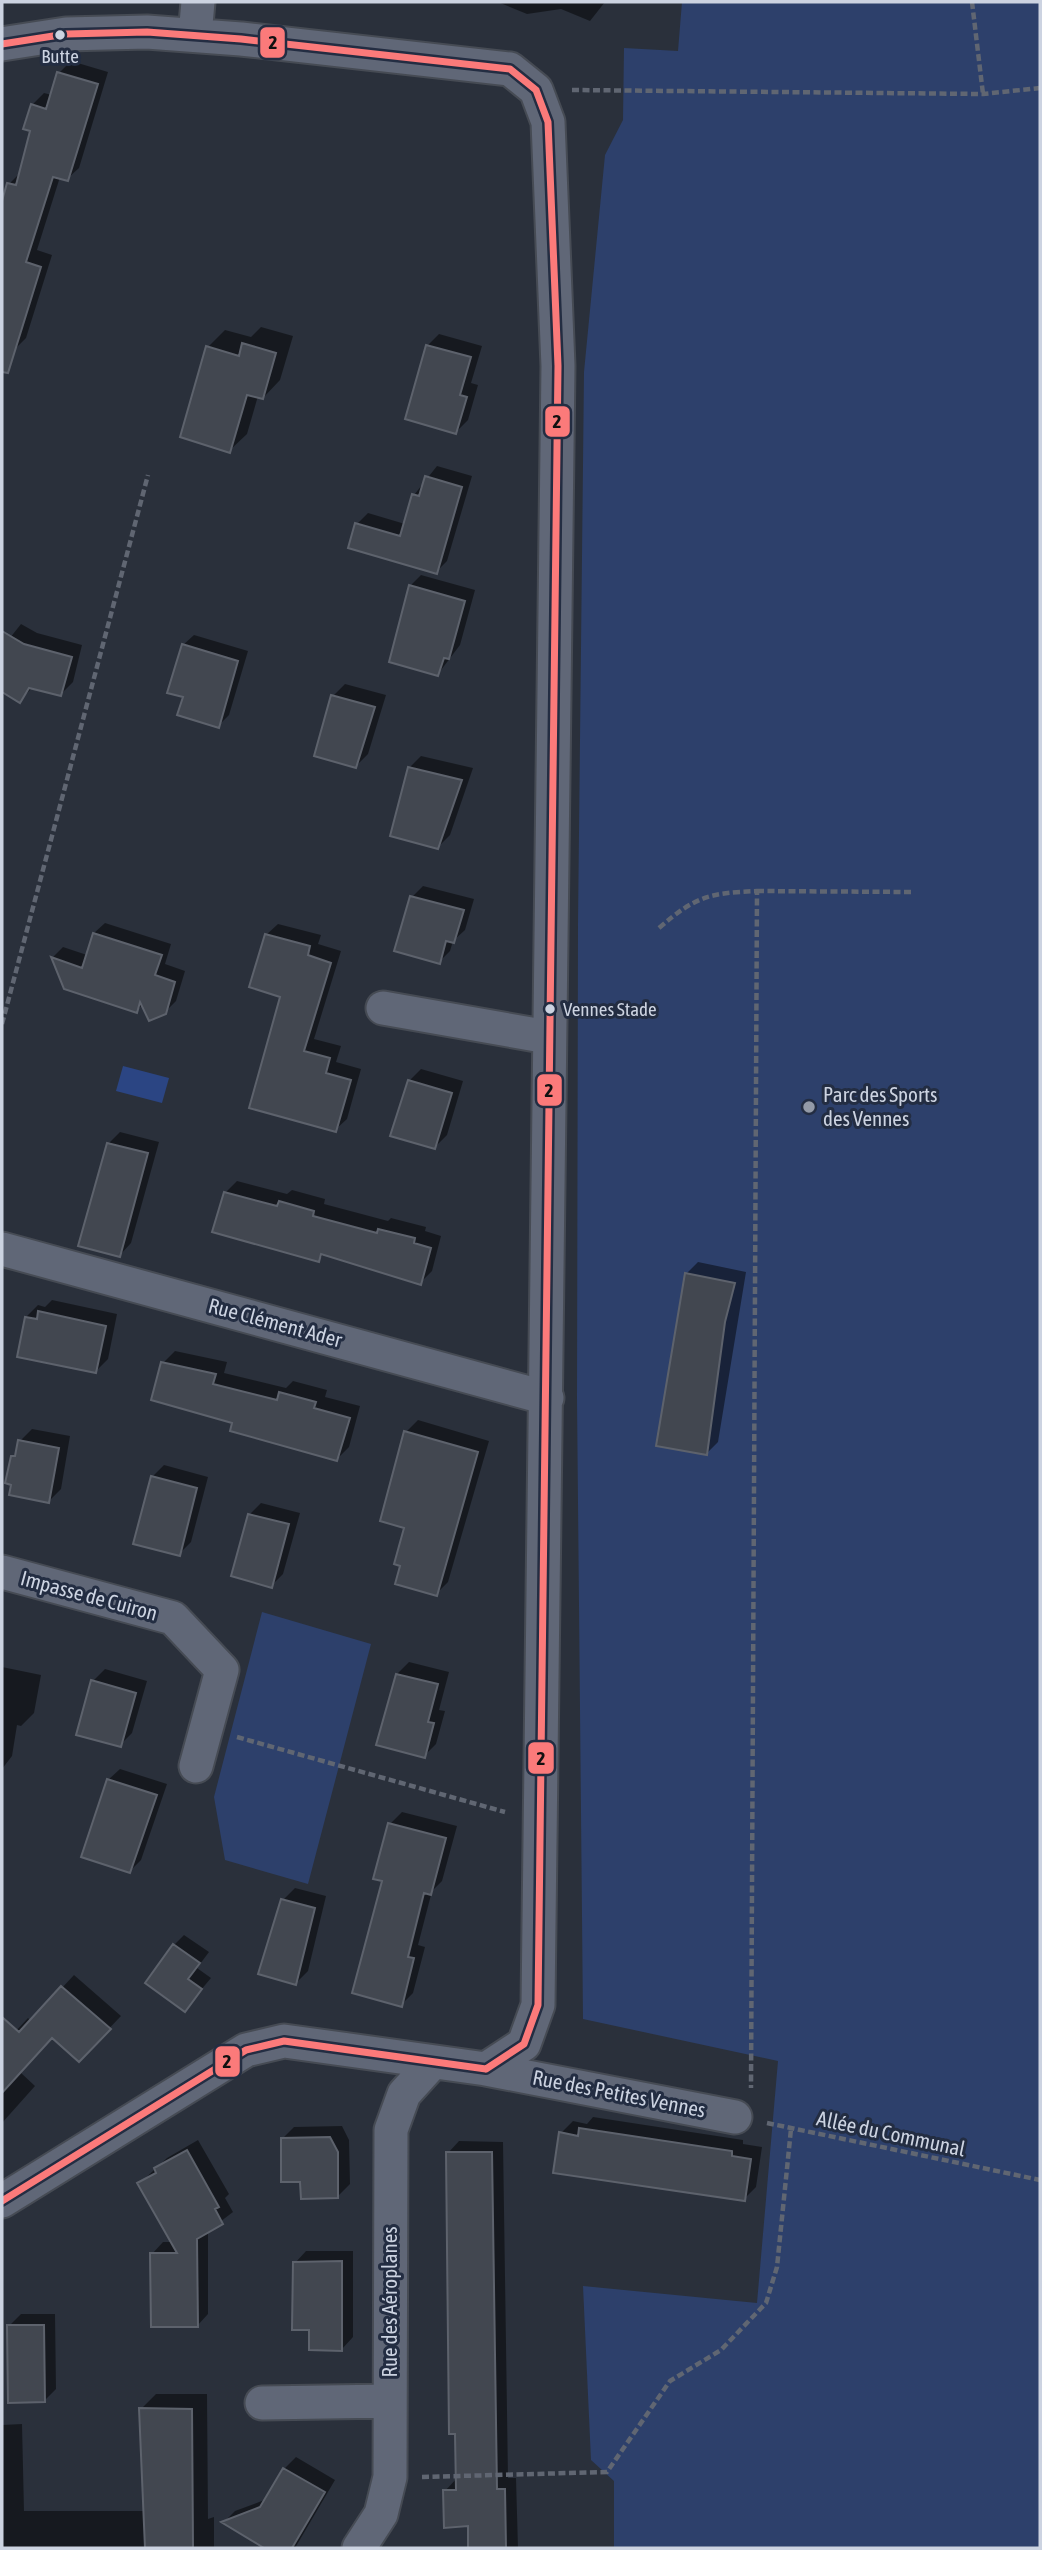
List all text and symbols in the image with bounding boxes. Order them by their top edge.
line badge: 2 [259,26,286,59]
marker: Butte [53,28,67,42]
text: 2 [269,31,278,53]
place label: Butte [41,45,79,67]
line badge: 2 [544,405,571,438]
text: 2 [553,410,562,432]
place label: Vennes Stade [563,998,657,1020]
marker: Vennes Stade [543,1002,557,1016]
line badge: 2 [536,1073,563,1107]
text: 2 [545,1079,554,1101]
place label: Parc des Sports des Vennes [823,1082,937,1130]
marker: Parc des Sports des Vennes [801,1099,817,1115]
street label: Rue Clément Ader [206,1293,345,1352]
street label: Impasse de Cuiron [18,1565,160,1625]
line badge: 2 [527,1741,555,1775]
text: 2 [537,1747,546,1769]
line badge: 2 [214,2045,241,2078]
text: 2 [223,2050,232,2072]
street label: Rue des Petites Vennes [531,2064,708,2122]
street label: Allée du Communal [815,2106,968,2161]
street label: Rue des Aéroplanes [377,2226,401,2378]

